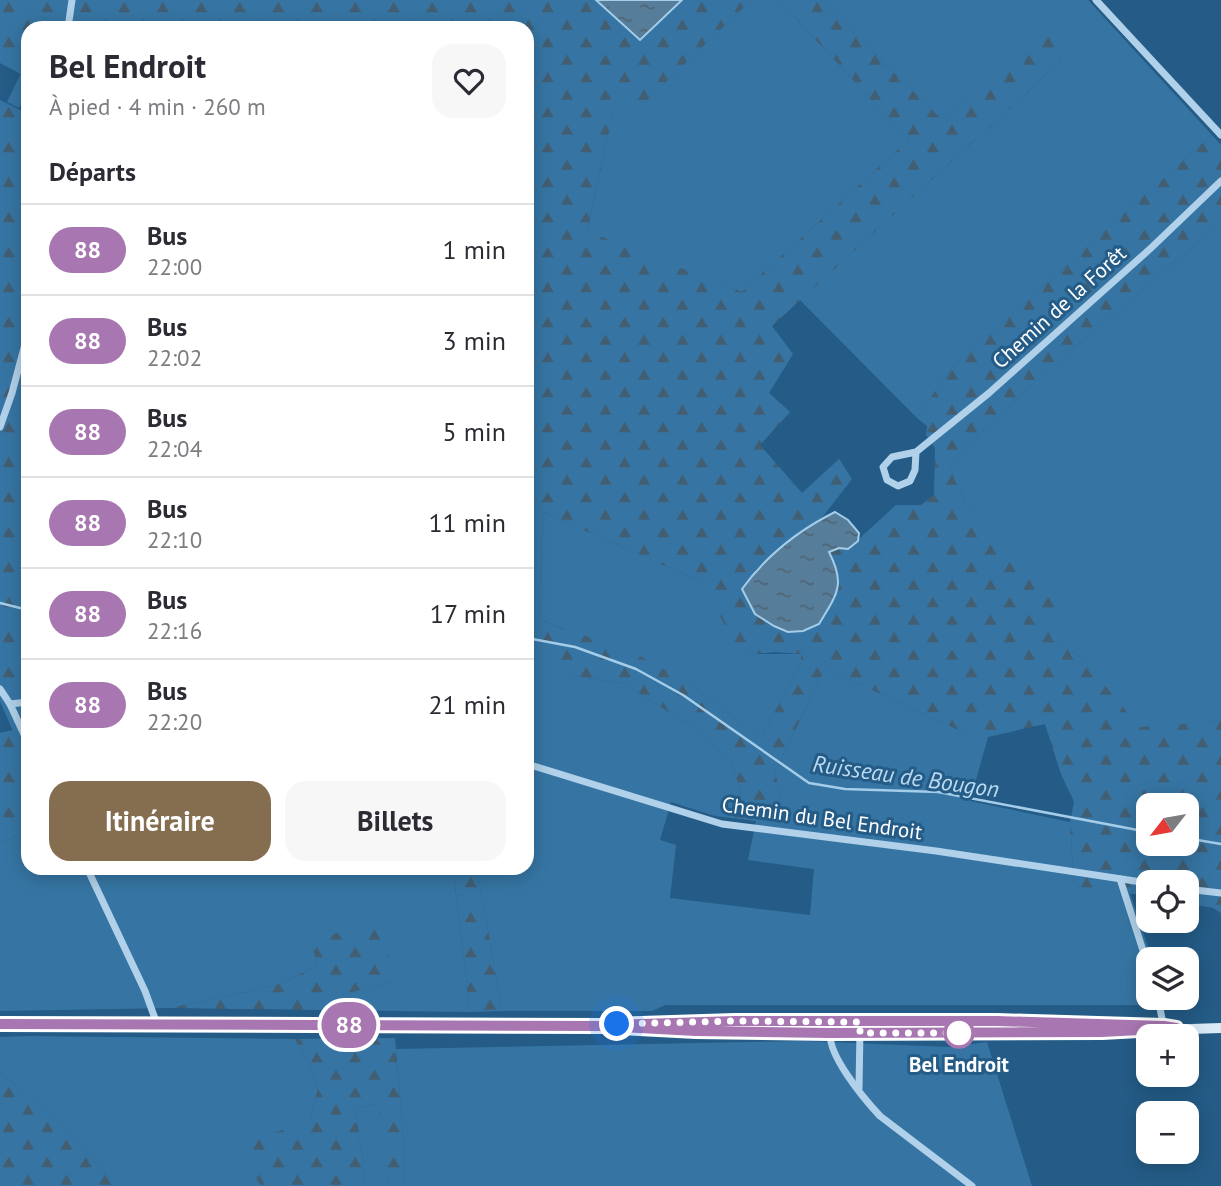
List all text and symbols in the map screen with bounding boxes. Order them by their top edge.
text: Bel Endroit [49,44,206,87]
button: heart [432,44,506,118]
text: À pied · 4 min · 260 m [49,92,266,121]
text: Départs [49,155,136,188]
text: Bus [147,219,187,252]
text: 1 min [443,233,506,266]
text: 88 [74,234,101,265]
street label: Chemin de la Forêt [987,240,1131,374]
text: 22:00 [147,252,202,281]
text: Bus [147,310,187,343]
text: 3 min [443,324,506,357]
text: 88 [74,325,101,356]
text: 22:02 [147,343,202,372]
text: Bus [147,401,187,434]
text: 5 min [443,415,506,448]
text: 88 [74,416,101,447]
text: 22:04 [147,434,202,463]
text: Bus [147,492,187,525]
text: 11 min [428,506,506,539]
text: 88 [74,507,101,538]
text: 22:10 [147,525,202,554]
text: Bus [147,583,187,616]
text: 17 min [430,597,506,630]
text: 88 [74,598,101,629]
text: 22:16 [147,616,202,645]
text: Bus [147,674,187,707]
text: 21 min [428,688,506,721]
text: 88 [74,689,101,720]
text: 22:20 [147,707,202,736]
water label: Ruisseau de Bougon [811,749,1001,803]
button: Itinéraire [49,781,271,861]
button: Billets [285,781,506,861]
street label: Chemin du Bel Endroit [720,791,924,845]
north arrow [1136,793,1199,856]
map controls [1136,793,1199,1164]
button: locate [1136,870,1199,933]
button: layers [1136,947,1199,1010]
line badge: 88 [318,1002,380,1048]
your location [599,1006,634,1041]
text: 88 [335,1009,363,1040]
marker: Bel Endroit [944,1018,974,1048]
button: + [1136,1024,1199,1087]
place label: Bel Endroit [909,1051,1010,1078]
button: − [1136,1101,1199,1164]

